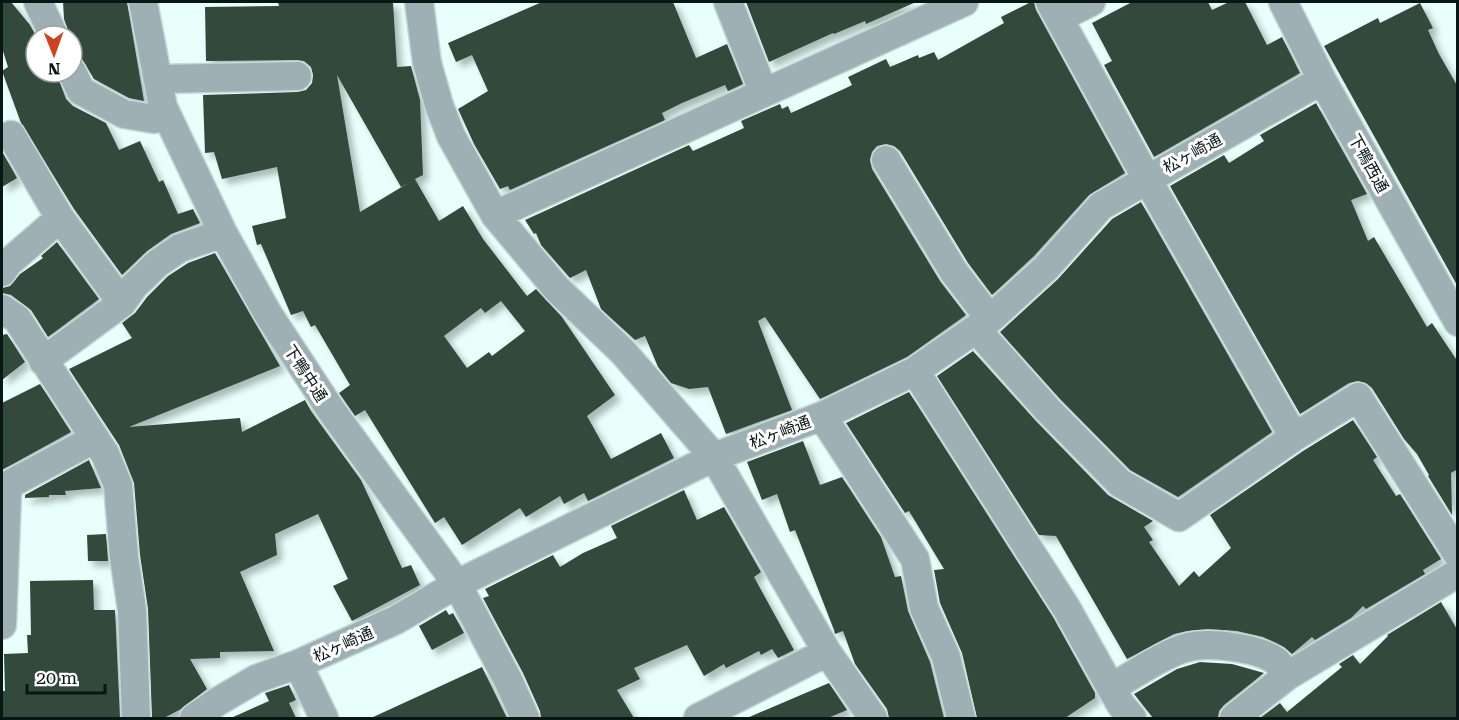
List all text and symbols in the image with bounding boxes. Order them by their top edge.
north arrow [24,24,84,84]
text: N [48,59,61,78]
street label: 松ヶ崎通 [1160,130,1225,177]
street label: 下鴨西通 [1345,131,1392,196]
street label: 下鴨中通 [280,341,331,405]
street label: 松ヶ崎通 [747,412,813,453]
street label: 松ヶ崎通 [310,623,376,666]
scale bar [27,657,105,695]
text: 20 m [36,667,77,688]

